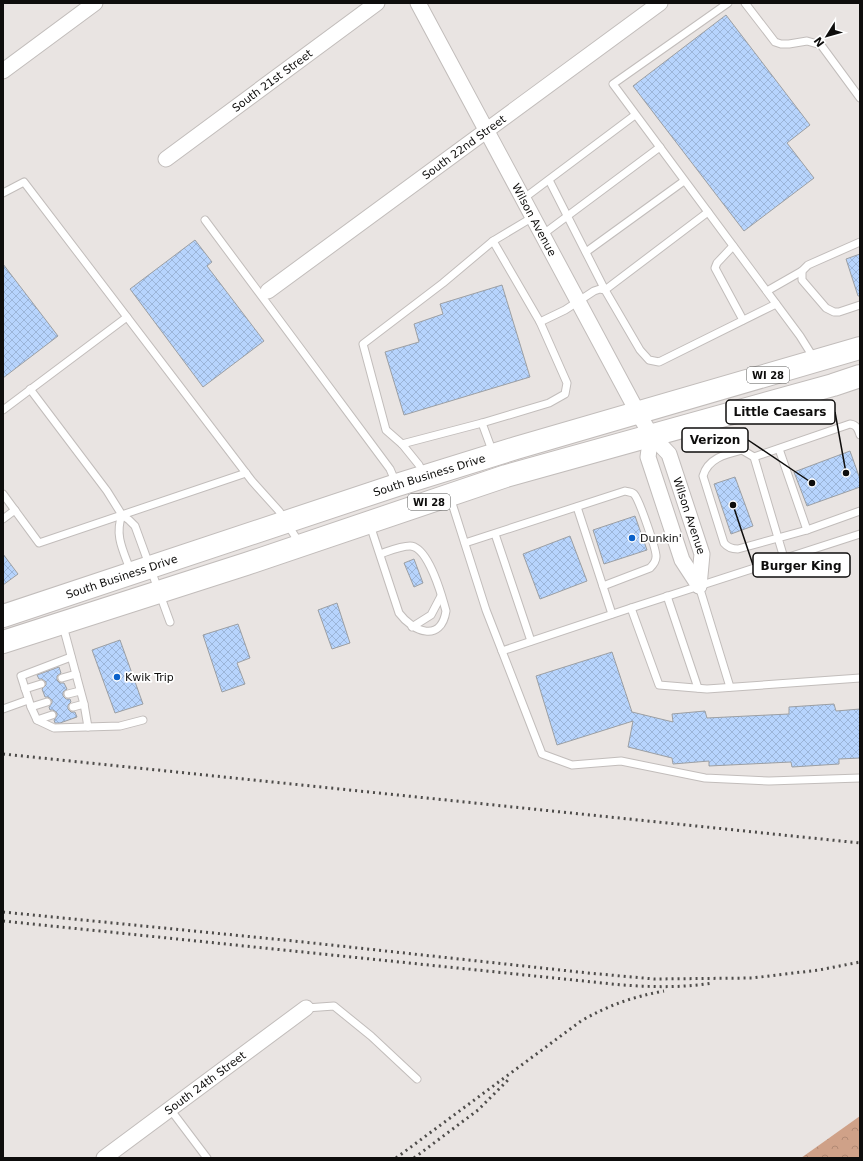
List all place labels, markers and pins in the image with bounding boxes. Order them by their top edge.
callout: Little Caesars [726,400,835,424]
callout: Verizon [682,428,748,452]
place label: Dunkin' [640,532,682,545]
marker: Dunkin' [627,533,637,543]
callout: Burger King [753,553,850,577]
place label: Kwik Trip [125,671,174,684]
marker: Kwik Trip [112,672,122,682]

